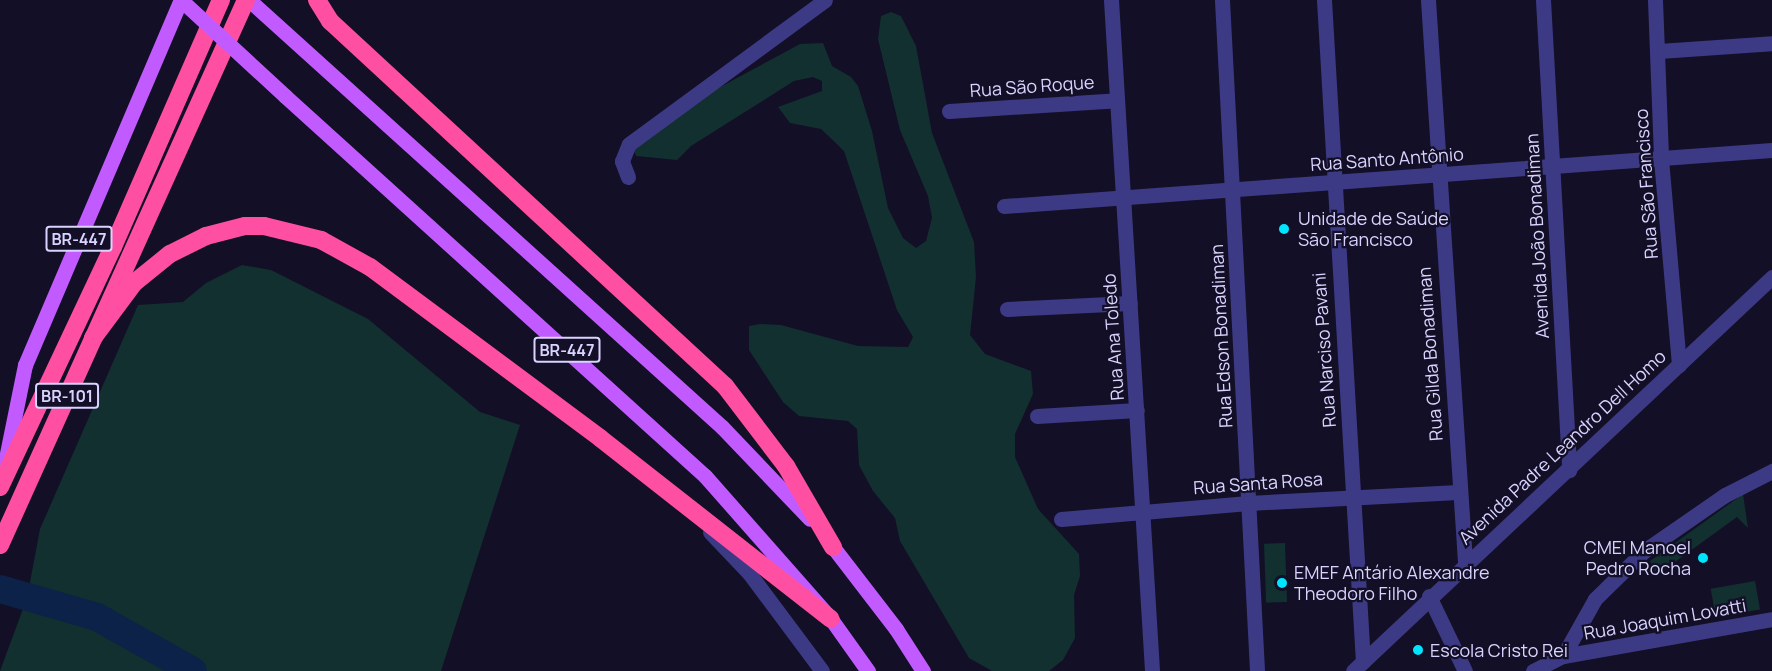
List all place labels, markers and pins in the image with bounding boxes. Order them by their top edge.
place label: Unidade de Saúde São Francisco [1298,208,1449,250]
marker: Unidade de Saúde São Francisco [1275,220,1293,238]
place label: CMEI Manoel Pedro Rocha [1584,537,1691,580]
marker: CMEI Manoel Pedro Rocha [1696,551,1710,565]
place label: EMEF Antário Alexandre Theodoro Filho [1294,562,1490,604]
marker: EMEF Antário Alexandre Theodoro Filho [1275,576,1289,590]
place label: Escola Cristo Rei [1430,639,1568,661]
marker: Escola Cristo Rei [1411,643,1425,657]

